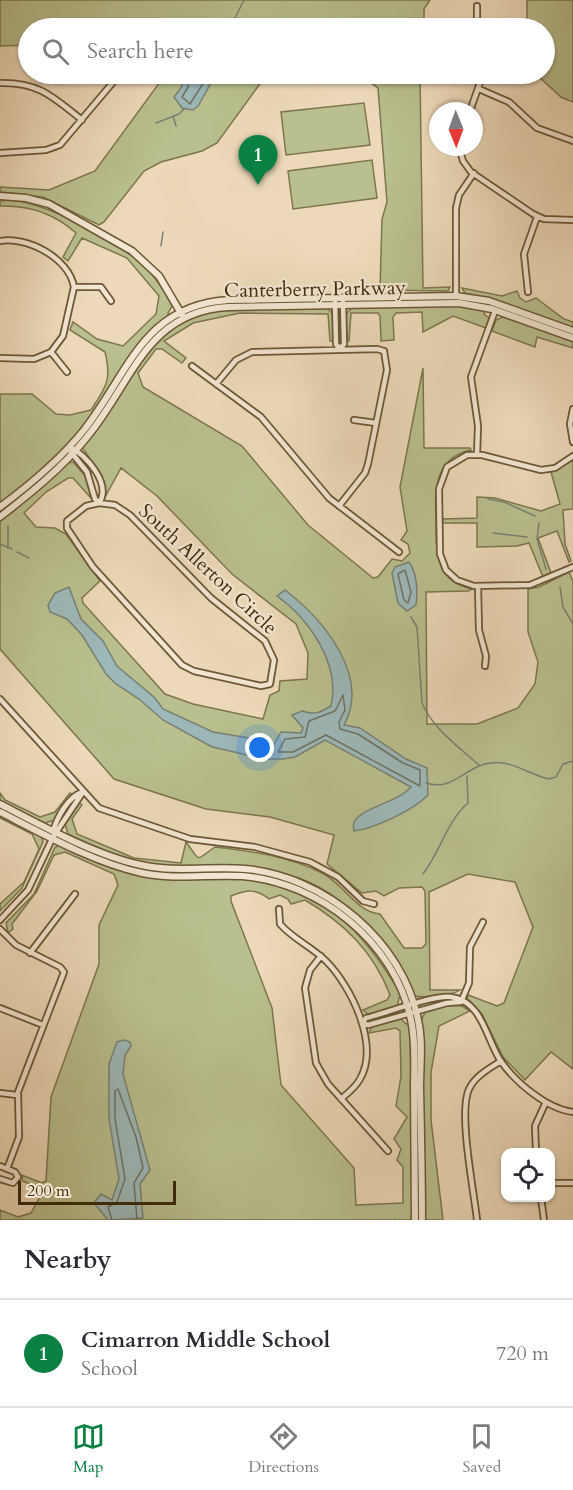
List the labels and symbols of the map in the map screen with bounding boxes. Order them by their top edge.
north arrow [429,102,483,156]
pin: 1 [238,136,278,185]
street label: Canterberry Parkway [224,274,407,304]
street label: South Allerton Circle [133,498,283,640]
your location [245,733,274,762]
scale bar [18,1178,176,1206]

